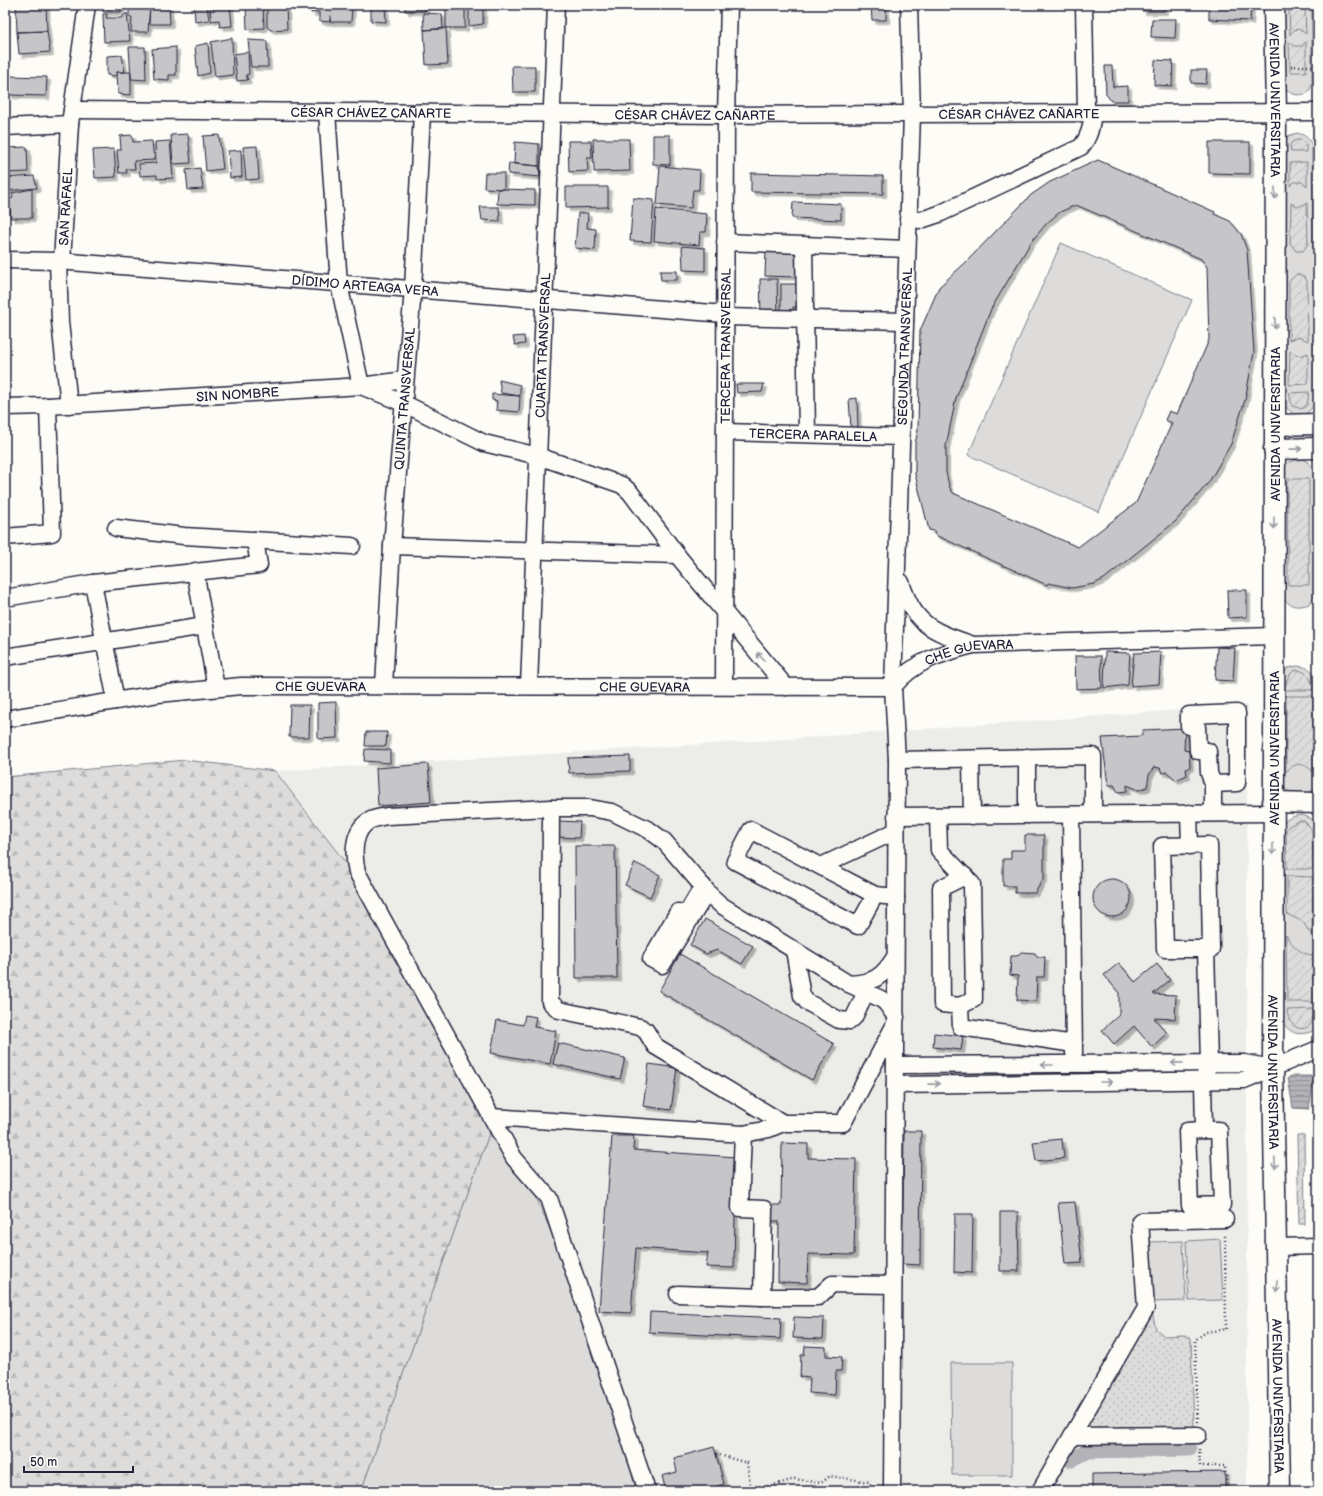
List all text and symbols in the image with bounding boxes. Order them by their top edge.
street label: AVENIDA UNIVERSITARIA [1265,23,1283,177]
street label: CÉSAR CHÁVEZ CAÑARTE [291,104,452,122]
street label: CÉSAR CHÁVEZ CAÑARTE [939,105,1100,123]
street label: CÉSAR CHÁVEZ CAÑARTE [615,107,776,124]
street label: SAN RAFAEL [56,167,76,246]
one-way arrow [1271,186,1279,199]
street label: SEGUNDA TRANSVERSAL [895,267,916,425]
street label: TERCERA TRANSVERSAL [718,268,734,424]
street label: DÍDIMO ARTEAGA VERA [291,272,439,300]
street label: CUARTA TRANSVERSAL [533,272,554,418]
one-way arrow [1271,316,1279,329]
street label: QUINTA TRANSVERSAL [391,326,419,471]
street label: AVENIDA UNIVERSITARIA [1268,347,1284,501]
street label: SIN NOMBRE [196,384,280,406]
street label: TERCERA PARALELA [749,426,877,445]
one-way arrow [1289,445,1302,452]
one-way arrow [1270,516,1278,529]
street label: CHE GUEVARA [922,637,1014,669]
one-way arrow [757,652,766,663]
street label: AVENIDA UNIVERSITARIA [1267,671,1283,825]
street label: CHE GUEVARA [275,679,366,695]
street label: CHE GUEVARA [599,680,690,696]
one-way arrow [1269,842,1277,855]
street label: AVENIDA UNIVERSITARIA [1264,995,1281,1149]
one-way arrow [1171,1059,1184,1067]
one-way arrow [1041,1061,1054,1069]
one-way arrow [1099,1078,1112,1085]
one-way arrow [927,1080,940,1088]
one-way arrow [1271,1156,1279,1169]
one-way arrow [1273,1279,1281,1292]
street label: AVENIDA UNIVERSITARIA [1268,1318,1287,1473]
scale bar [24,1448,133,1474]
text: 50 m [30,1455,57,1470]

